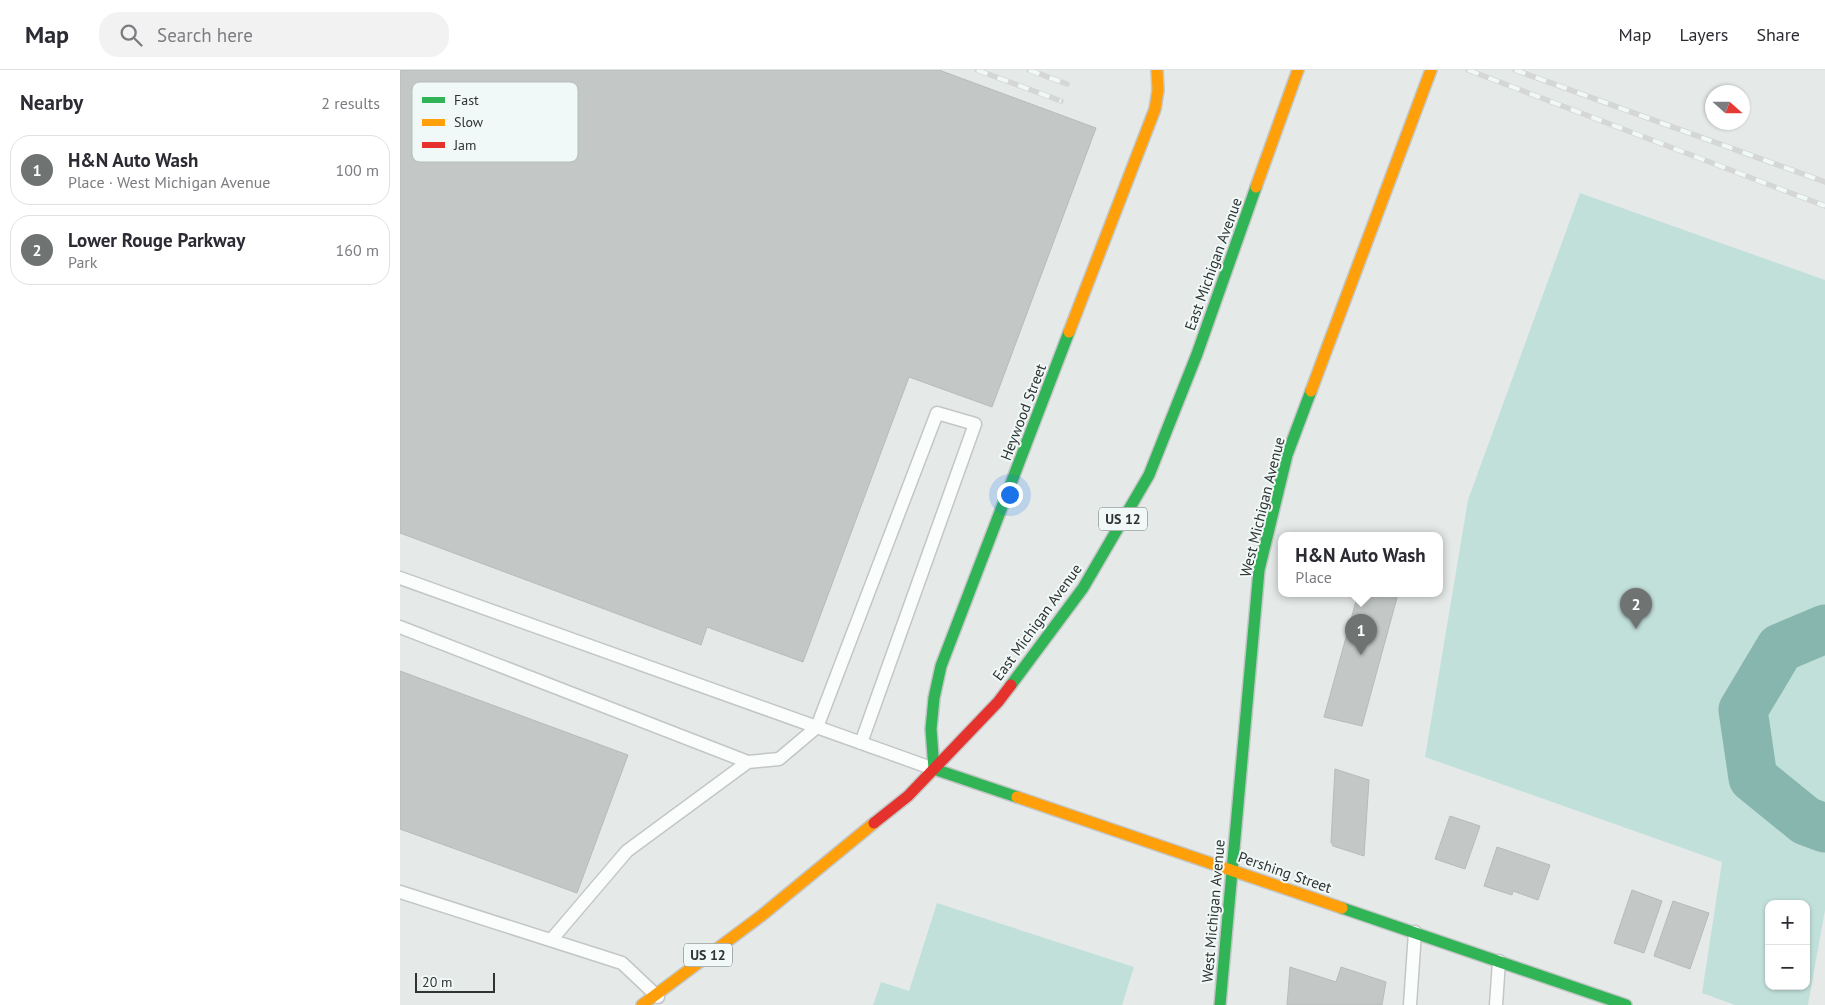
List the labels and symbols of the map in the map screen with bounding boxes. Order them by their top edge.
legend [412,82,578,162]
north arrow [1705,85,1750,130]
text: Fast [454,91,479,109]
text: Slow [454,113,484,131]
text: Jam [453,136,476,154]
street label: East Michigan Avenue [1180,195,1246,333]
street label: Heywood Street [996,361,1050,463]
street label: West Michigan Avenue [1235,435,1289,579]
your location [997,482,1023,508]
road number: US 12 [1099,508,1147,530]
street label: East Michigan Avenue [988,560,1086,684]
pin: 2 [1620,588,1652,629]
pin: 1 [1345,614,1377,655]
street label: West Michigan Avenue [1197,839,1229,983]
street label: Pershing Street [1236,847,1334,897]
road number: US 12 [684,944,732,966]
scale bar [415,970,495,993]

